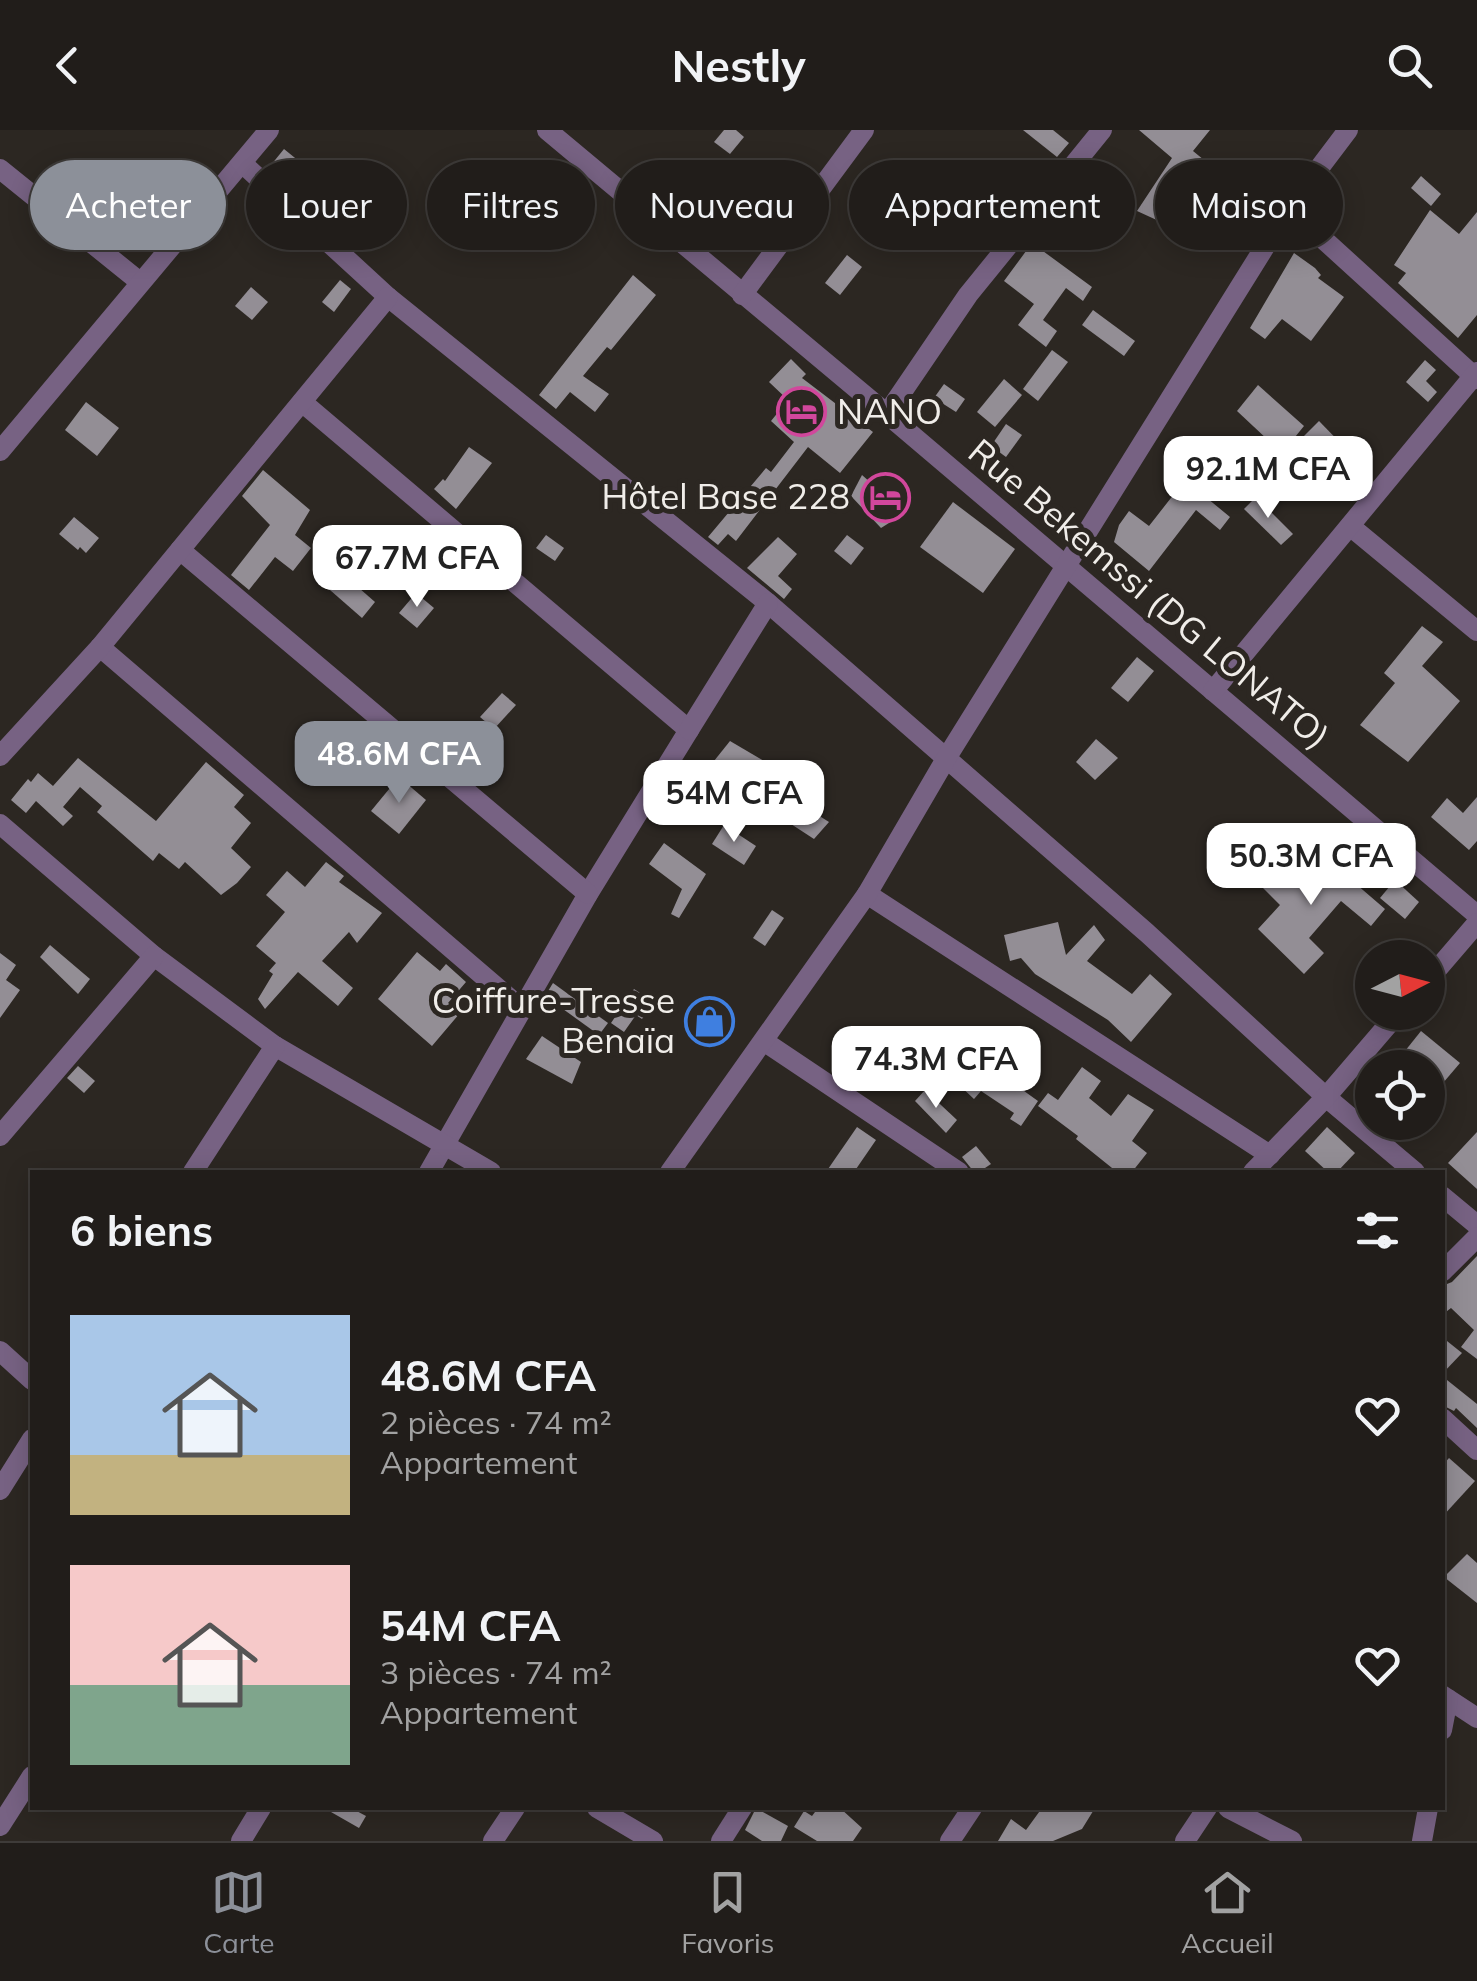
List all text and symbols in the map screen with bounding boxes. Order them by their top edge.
text: Nestly [671,37,806,93]
icon: back [40,38,95,93]
icon: search [1382,38,1437,93]
chip: Acheter [30,160,226,250]
chip: Louer [246,160,407,250]
chip: Filtres [427,160,595,250]
chip: Nouveau [615,160,829,250]
chip: Appartement [849,160,1135,250]
chip: Maison [1155,160,1343,250]
hotel icon: NANO [776,386,828,438]
place label: NANO [837,389,942,433]
street label: Rue Bekemssi (DG LONATO) [960,429,1339,757]
pin: 92.1M CFA [1154,436,1382,521]
text: 92.1M CFA [1186,448,1350,488]
hotel icon: Hôtel Base 228 [859,471,911,523]
place label: Hôtel Base 228 [601,474,850,518]
pin: 67.7M CFA [303,525,531,610]
text: 67.7M CFA [335,537,499,577]
pin: 48.6M CFA [285,721,513,806]
text: 48.6M CFA [317,733,481,773]
pin: 54M CFA [642,760,826,845]
text: 54M CFA [665,772,803,812]
pin: 50.3M CFA [1197,823,1425,908]
text: 50.3M CFA [1229,835,1393,875]
north arrow [1355,940,1445,1030]
map controls [1355,940,1445,1140]
place label: Coiffure-Tresse Benaïa [432,978,675,1062]
shop icon: Coiffure-Tresse Benaïa [684,995,736,1047]
pin: 74.3M CFA [822,1026,1050,1111]
text: 74.3M CFA [854,1038,1018,1078]
button: locate [1355,1050,1445,1140]
icon: filters [1350,1203,1405,1258]
text: 6 biens [70,1204,213,1257]
text: 48.6M CFA [380,1349,596,1402]
icon: home [150,1355,270,1475]
icon: heart [1350,1388,1405,1443]
text: 2 pièces · 74 m² [380,1402,612,1442]
text: Appartement [380,1442,578,1482]
text: 54M CFA [380,1599,560,1652]
icon: home [150,1605,270,1725]
icon: heart [1350,1638,1405,1693]
text: 3 pièces · 74 m² [380,1652,612,1692]
text: Appartement [380,1692,578,1732]
tab: Carte [203,1865,275,1960]
tab: Favoris [681,1865,774,1960]
tab: Accueil [1181,1865,1274,1960]

